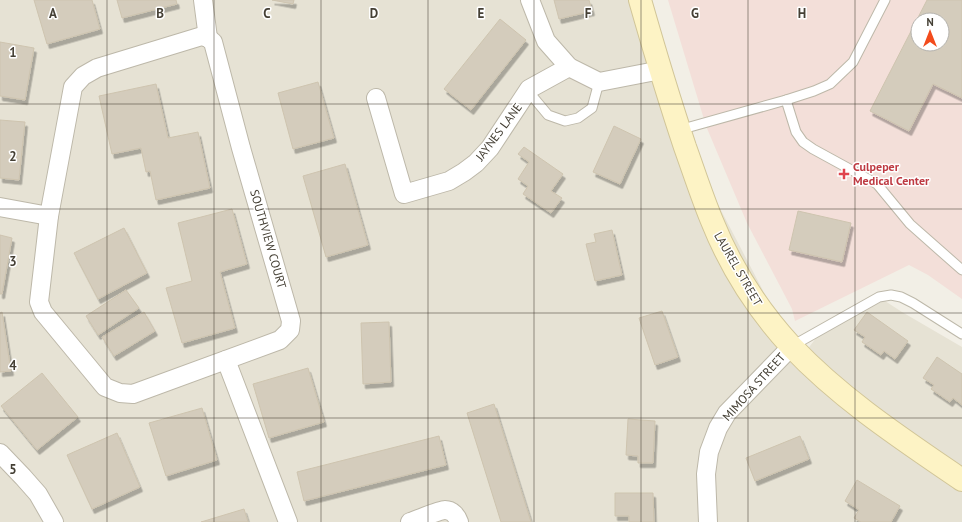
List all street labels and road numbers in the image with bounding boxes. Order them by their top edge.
street label: JAYNES LANE [471,100,525,164]
street label: SOUTHVIEW COURT [247,188,290,290]
street label: LAUREL STREET [711,229,766,309]
street label: MIMOSA STREET [719,349,788,424]

